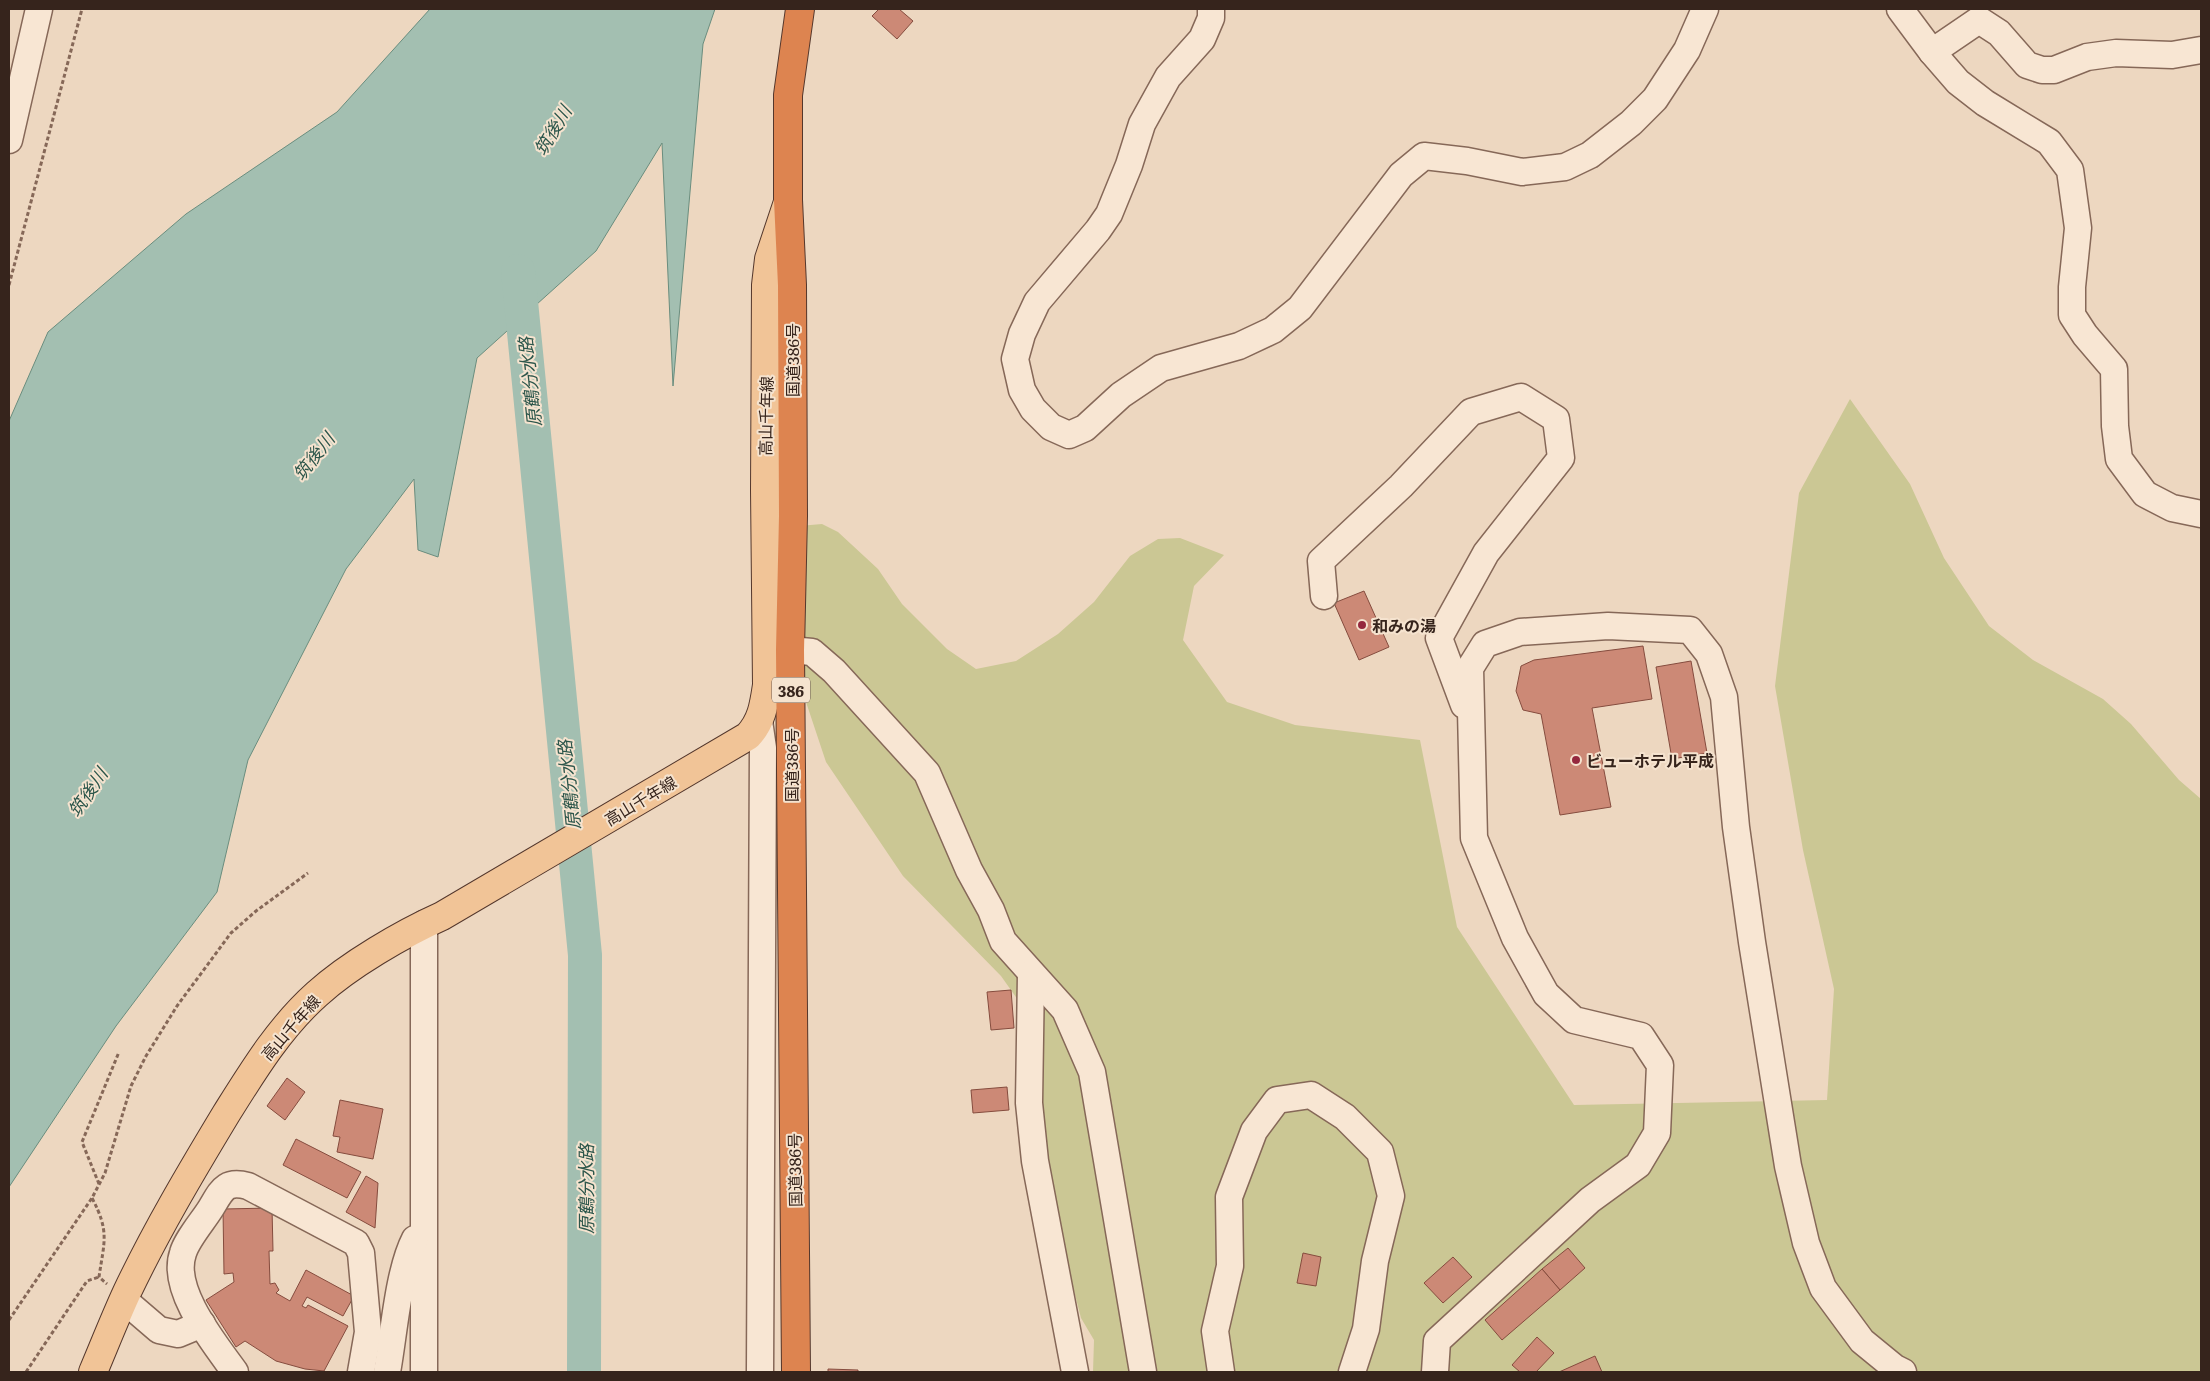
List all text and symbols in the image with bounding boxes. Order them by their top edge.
water label: 筑後川 [527,98,579,160]
street label: 国道386号 [780,323,804,397]
water label: 原鶴分水路 [511,334,547,428]
street label: 高山千年線 [752,376,778,456]
water label: 筑後川 [286,425,341,486]
place label: 和みの湯 [1372,613,1436,637]
marker: 和みの湯 [1356,619,1368,631]
road number: 386 [772,678,810,702]
street label: 国道386号 [779,728,803,802]
water label: 原鶴分水路 [550,737,586,831]
place label: ビューホテル平成 [1586,748,1714,772]
marker: ビューホテル平成 [1570,754,1582,766]
water label: 筑後川 [61,760,114,822]
street label: 高山千年線 [600,769,680,831]
street label: 高山千年線 [255,989,325,1065]
street label: 国道386号 [781,1133,807,1207]
water label: 原鶴分水路 [572,1142,599,1234]

